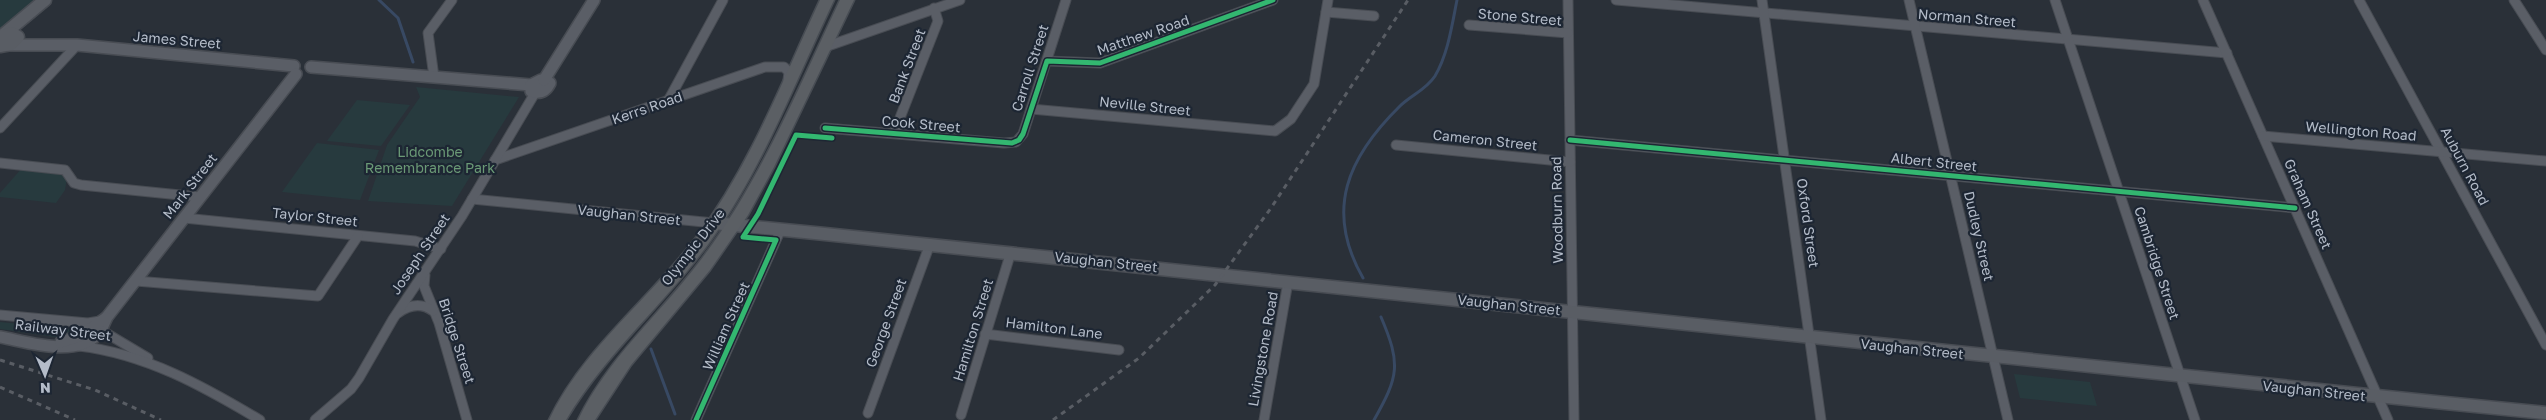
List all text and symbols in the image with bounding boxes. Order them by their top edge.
street label: Stone Street [1477,4,1563,29]
street label: Norman Street [1917,5,2017,30]
street label: Matthew Road [1094,11,1191,58]
street label: Carroll Street [1007,22,1052,114]
street label: Bank Street [884,26,929,106]
street label: James Street [132,27,222,52]
street label: Kerrs Road [609,88,684,128]
street label: Neville Street [1098,92,1192,119]
street label: Cook Street [881,112,961,135]
street label: Wellington Road [2305,117,2417,144]
street label: Auburn Road [2438,124,2493,208]
street label: Cameron Street [1432,126,1538,153]
park label: Lidcombe Remembrance Park [365,143,495,176]
street label: Albert Street [1890,149,1978,174]
street label: Mark Street [159,150,220,222]
street label: Woodburn Road [1547,156,1566,264]
street label: Graham Street [2281,156,2336,252]
street label: Oxford Street [1794,177,1823,269]
street label: Dudley Street [1961,189,1998,283]
street label: Vaughan Street [577,201,681,228]
street label: Taylor Street [271,204,359,229]
street label: Cambridge Street [2131,204,2184,322]
street label: Olympic Drive [657,205,728,289]
street label: Joseph Street [386,210,453,297]
street label: Vaughan Street [1054,248,1158,275]
street label: George Street [862,276,909,370]
street label: Hamilton Street [949,276,996,383]
street label: William Street [698,279,753,373]
street label: Livingstone Road [1244,290,1281,408]
street label: Vaughan Street [1457,291,1561,318]
street label: Bridge Street [436,296,479,386]
street label: Hamilton Lane [1005,313,1104,342]
street label: Railway Street [14,315,112,344]
street label: Vaughan Street [1860,335,1964,362]
north arrow [20,350,70,400]
street label: Vaughan Street [2262,377,2366,404]
text: N [40,380,51,397]

